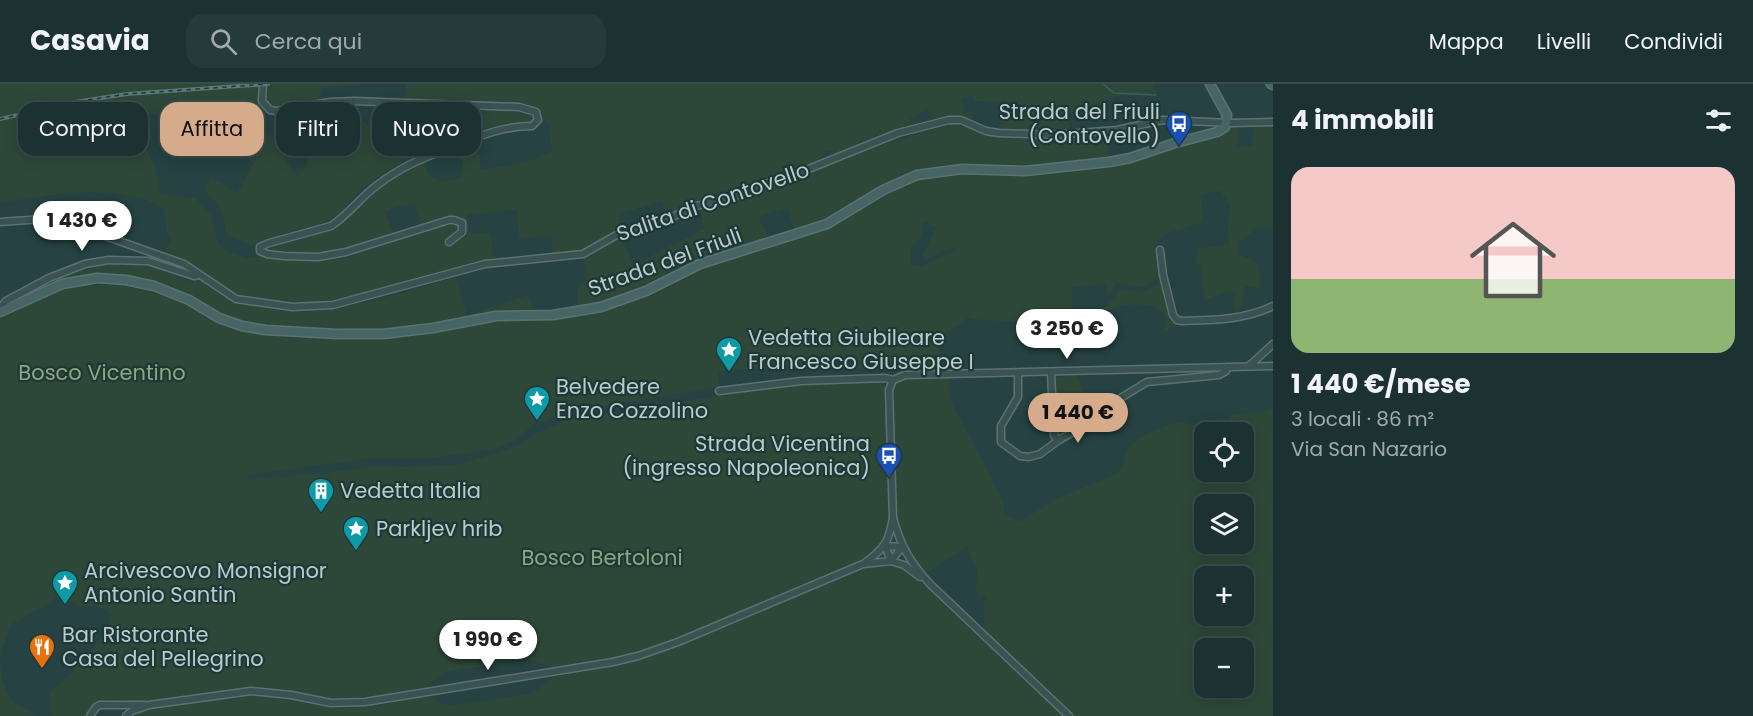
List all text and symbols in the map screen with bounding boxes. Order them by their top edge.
search box [186,14,606,68]
text: Casavia [30,21,150,60]
icon: search [207,25,240,58]
text: Cerca qui [255,26,362,57]
text: Mappa [1429,27,1504,56]
text: Livelli [1537,27,1591,56]
text: Condividi [1624,27,1723,56]
place label: Strada del Friuli (Contovello) [999,97,1160,150]
chip: Compra [18,102,148,156]
chip: Affitta [160,102,264,156]
chip: Filtri [276,102,360,156]
chip: Nuovo [372,102,481,156]
text: 4 immobili [1291,102,1434,138]
icon: filters [1702,104,1735,137]
bus stop icon: Strada del Friuli (Contovello) [1164,109,1194,147]
street label: Salita di Contovello [613,155,813,248]
pin: 1 430 € [27,201,137,252]
text: 1 430 € [47,206,117,234]
icon: home [1459,206,1567,314]
street label: Strada del Friuli [584,220,746,303]
pin: 3 250 € [1012,309,1122,360]
text: 3 250 € [1030,314,1104,342]
place label: Vedetta Giubileare Francesco Giuseppe I [748,323,974,376]
place icon: Vedetta Giubileare Francesco Giuseppe I [714,335,744,373]
park label: Bosco Vicentino [18,358,186,387]
text: 1 440 €/mese [1291,366,1471,402]
place label: Belvedere Enzo Cozzolino [556,372,708,425]
place icon: Belvedere Enzo Cozzolino [522,384,552,422]
pin: 1 440 € [1023,393,1133,444]
text: 1 440 € [1042,398,1114,426]
text: 3 locali · 86 m² [1291,405,1434,433]
map controls [1194,422,1254,698]
button: locate [1194,422,1254,482]
place label: Strada Vicentina (ingresso Napoleonica) [623,429,870,482]
text: Via San Nazario [1291,435,1447,463]
bus stop icon: Strada Vicentina (ingresso Napoleonica) [874,441,904,479]
building icon: Vedetta Italia [306,476,336,514]
place label: Vedetta Italia [340,476,481,505]
button: layers [1194,494,1254,554]
place icon: Parkljev hrib [341,514,371,552]
place label: Parkljev hrib [376,514,502,543]
park label: Bosco Bertoloni [521,543,683,572]
place label: Arcivescovo Monsignor Antonio Santin [84,556,327,609]
button: + [1194,566,1254,626]
place icon: Arcivescovo Monsignor Antonio Santin [50,568,80,606]
place label: Bar Ristorante Casa del Pellegrino [62,620,264,673]
pin: 1 990 € [433,620,543,671]
text: 1 990 € [453,625,523,653]
restaurant icon: Bar Ristorante Casa del Pellegrino [27,632,57,670]
button: − [1194,638,1254,698]

